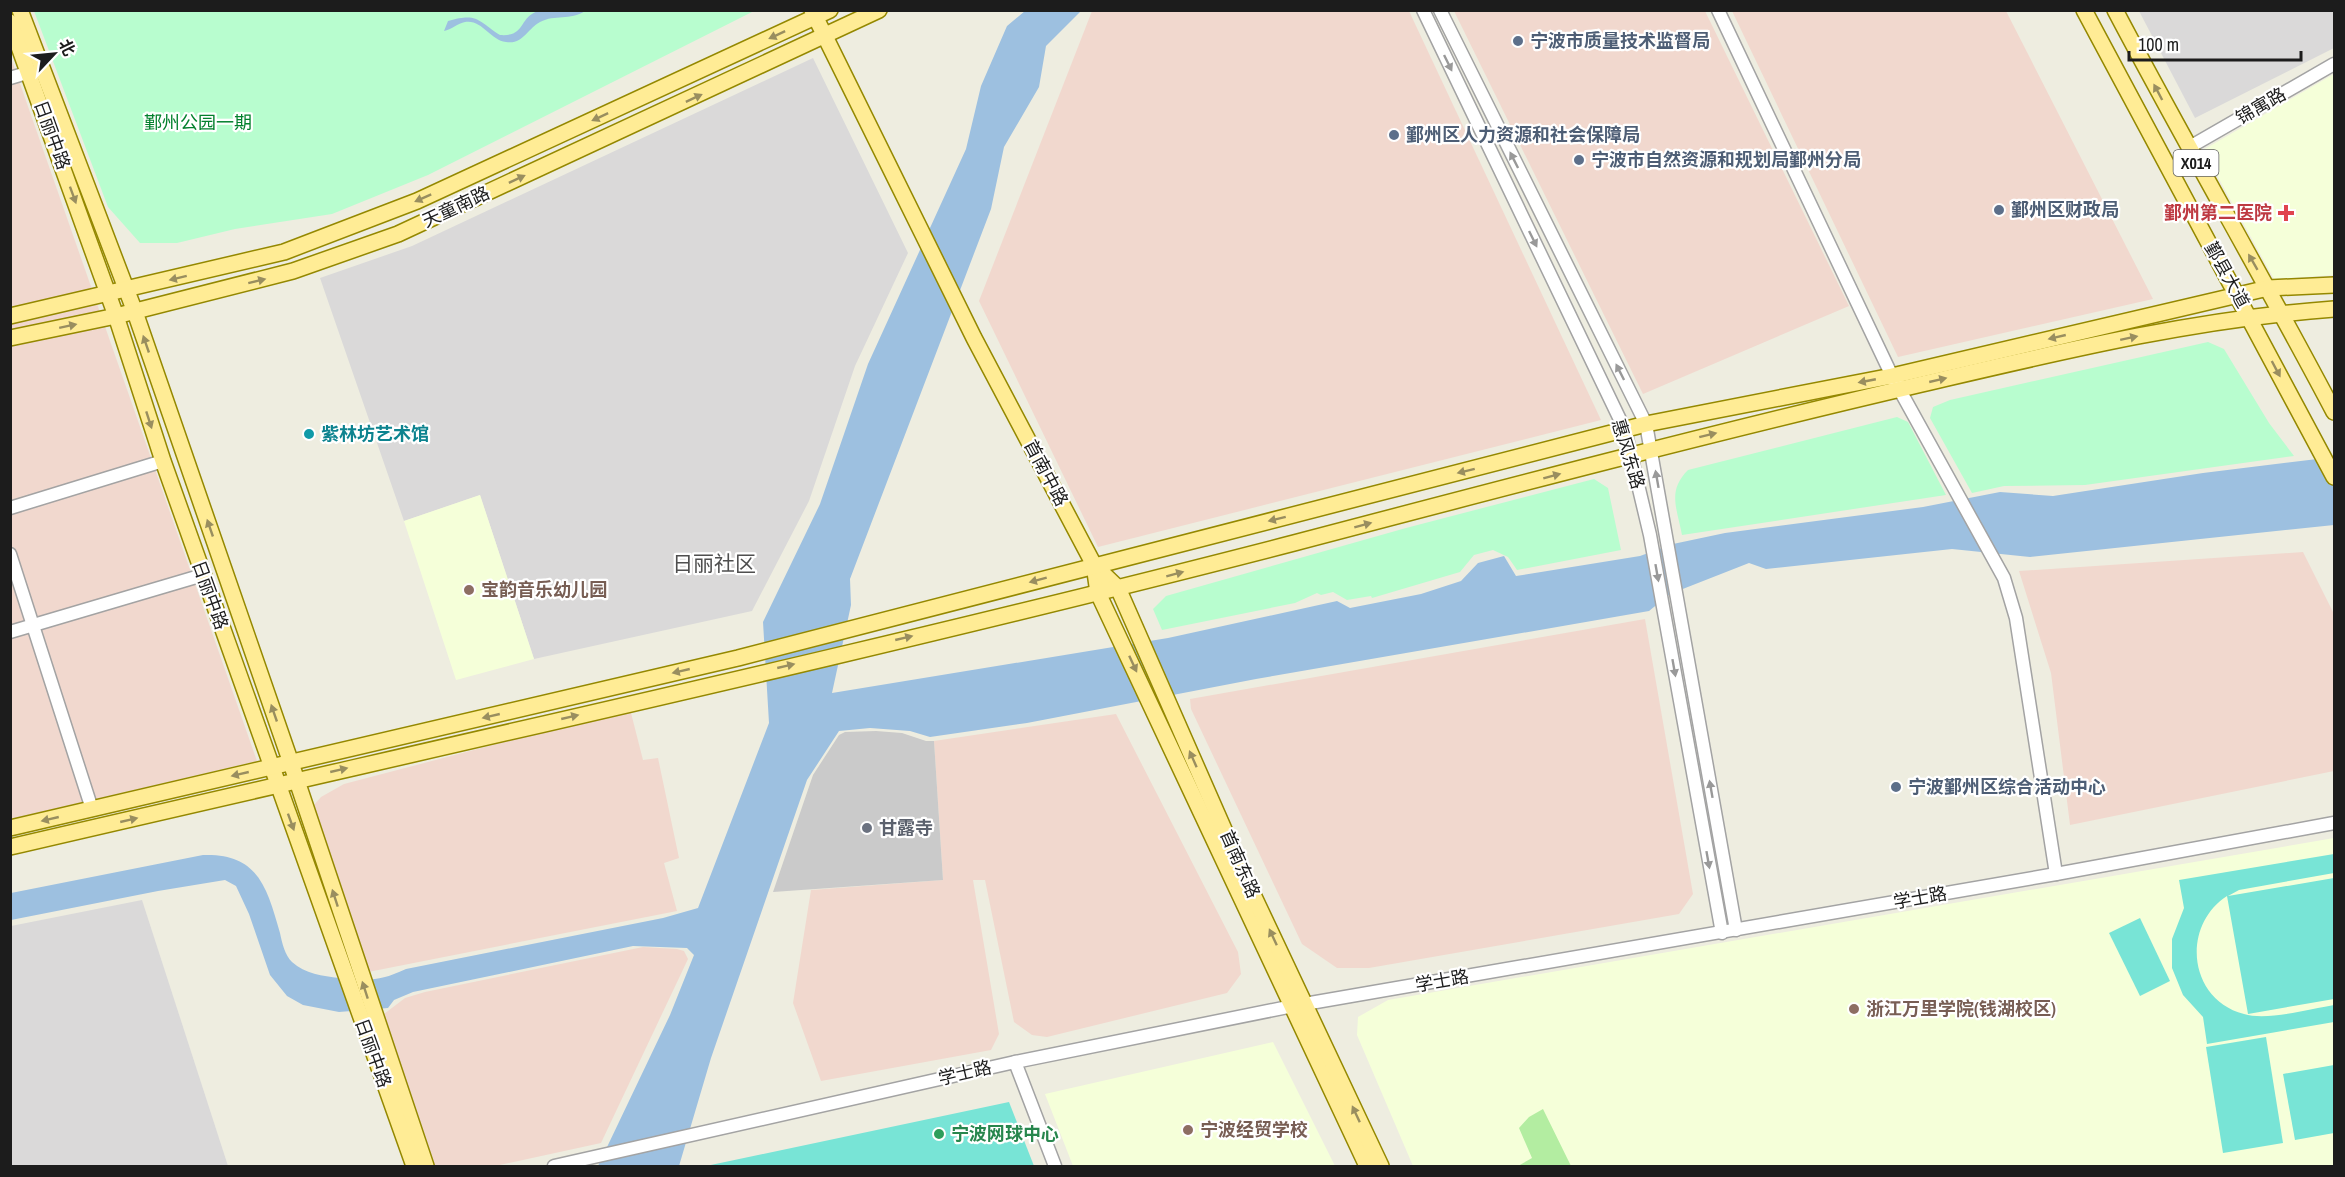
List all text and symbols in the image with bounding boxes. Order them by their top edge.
north arrow [24,24,84,84]
scale bar [2129,24,2302,62]
place label: 宁波市质量技术监督局 [1530,28,1710,53]
one-way arrow [769,31,786,40]
text: 100 m [2138,32,2179,57]
marker: 宁波市质量技术监督局 [1511,34,1525,48]
text: 北 [54,35,81,59]
one-way arrow [1443,55,1453,72]
street label: 锦寓路 [2231,81,2290,130]
one-way arrow [2153,83,2163,100]
one-way arrow [685,93,702,102]
street label: 日丽中路 [28,97,77,173]
park label: 鄞州公园一期 [144,110,252,135]
one-way arrow [592,112,609,121]
place label: 鄞州区人力资源和社会保障局 [1406,122,1640,147]
marker: 鄞州区人力资源和社会保障局 [1387,128,1401,142]
place label: 宁波市自然资源和规划局鄞州分局 [1591,147,1861,172]
road number: X014 [2174,150,2218,176]
one-way arrow [1510,151,1520,169]
marker: 宁波市自然资源和规划局鄞州分局 [1572,153,1586,167]
one-way arrow [508,175,525,184]
street label: 天童南路 [418,180,494,233]
one-way arrow [69,186,79,204]
one-way arrow [414,194,432,203]
place label: 鄞州区财政局 [2011,197,2119,222]
place label: 鄞州第二医院 [2164,200,2272,225]
marker: 鄞州区财政局 [1992,203,2006,217]
marker: 鄞州第二医院 [2277,204,2295,222]
one-way arrow [1528,230,1537,247]
street label: 鄞县大道 [2199,237,2256,312]
one-way arrow [2248,254,2258,271]
one-way arrow [169,274,187,284]
one-way arrow [248,275,267,285]
one-way arrow [59,321,78,330]
one-way arrow [2048,332,2066,342]
one-way arrow [2119,333,2138,342]
one-way arrow [141,335,150,353]
one-way arrow [2271,361,2281,378]
one-way arrow [1616,363,1626,381]
one-way arrow [1929,375,1948,384]
one-way arrow [1857,377,1876,386]
one-way arrow [145,411,155,429]
street label: 惠风东路 [1606,416,1651,492]
place label: 紫林坊艺术馆 [321,421,429,446]
marker: 紫林坊艺术馆 [302,427,316,441]
one-way arrow [1699,430,1717,440]
street label: 首南中路 [1019,435,1074,510]
one-way arrow [1457,466,1475,476]
one-way arrow [1652,469,1661,488]
one-way arrow [1543,470,1561,480]
one-way arrow [1268,514,1287,524]
one-way arrow [204,519,214,537]
one-way arrow [1354,519,1373,529]
district label: 日丽社区 [672,549,756,578]
street label: 日丽中路 [186,557,235,633]
one-way arrow [1653,563,1662,582]
one-way arrow [1165,568,1184,578]
one-way arrow [1029,576,1047,585]
place label: 宝韵音乐幼儿园 [481,577,607,602]
marker: 宝韵音乐幼儿园 [462,583,476,597]
one-way arrow [894,633,913,643]
one-way arrow [1128,656,1138,674]
one-way arrow [1670,659,1679,678]
one-way arrow [777,661,796,670]
one-way arrow [672,667,690,677]
one-way arrow [268,704,278,722]
one-way arrow [482,711,500,721]
one-way arrow [561,711,579,721]
one-way arrow [1188,750,1198,768]
one-way arrow [330,765,348,775]
one-way arrow [231,770,249,780]
place label: 宁波鄞州区综合活动中心 [1908,774,2106,799]
one-way arrow [1707,780,1716,799]
marker: 宁波鄞州区综合活动中心 [1889,780,1903,794]
one-way arrow [286,813,296,831]
one-way arrow [120,814,138,824]
one-way arrow [40,815,59,824]
place label: 甘露寺 [879,815,933,840]
marker: 甘露寺 [860,821,874,835]
street label: 首南东路 [1214,826,1267,902]
one-way arrow [1704,851,1713,870]
street label: 学士路 [1891,881,1949,915]
one-way arrow [329,889,339,907]
one-way arrow [1269,929,1278,946]
street label: 学士路 [1413,964,1471,998]
one-way arrow [360,981,369,999]
place label: 浙江万里学院(钱湖校区) [1866,996,2056,1021]
marker: 浙江万里学院(钱湖校区) [1847,1002,1861,1016]
street label: 日丽中路 [349,1015,398,1091]
street label: 学士路 [936,1054,994,1091]
one-way arrow [1352,1105,1361,1122]
place label: 宁波经贸学校 [1200,1117,1308,1142]
place label: 宁波网球中心 [951,1121,1059,1146]
marker: 宁波经贸学校 [1181,1123,1195,1137]
marker: 宁波网球中心 [932,1127,946,1141]

